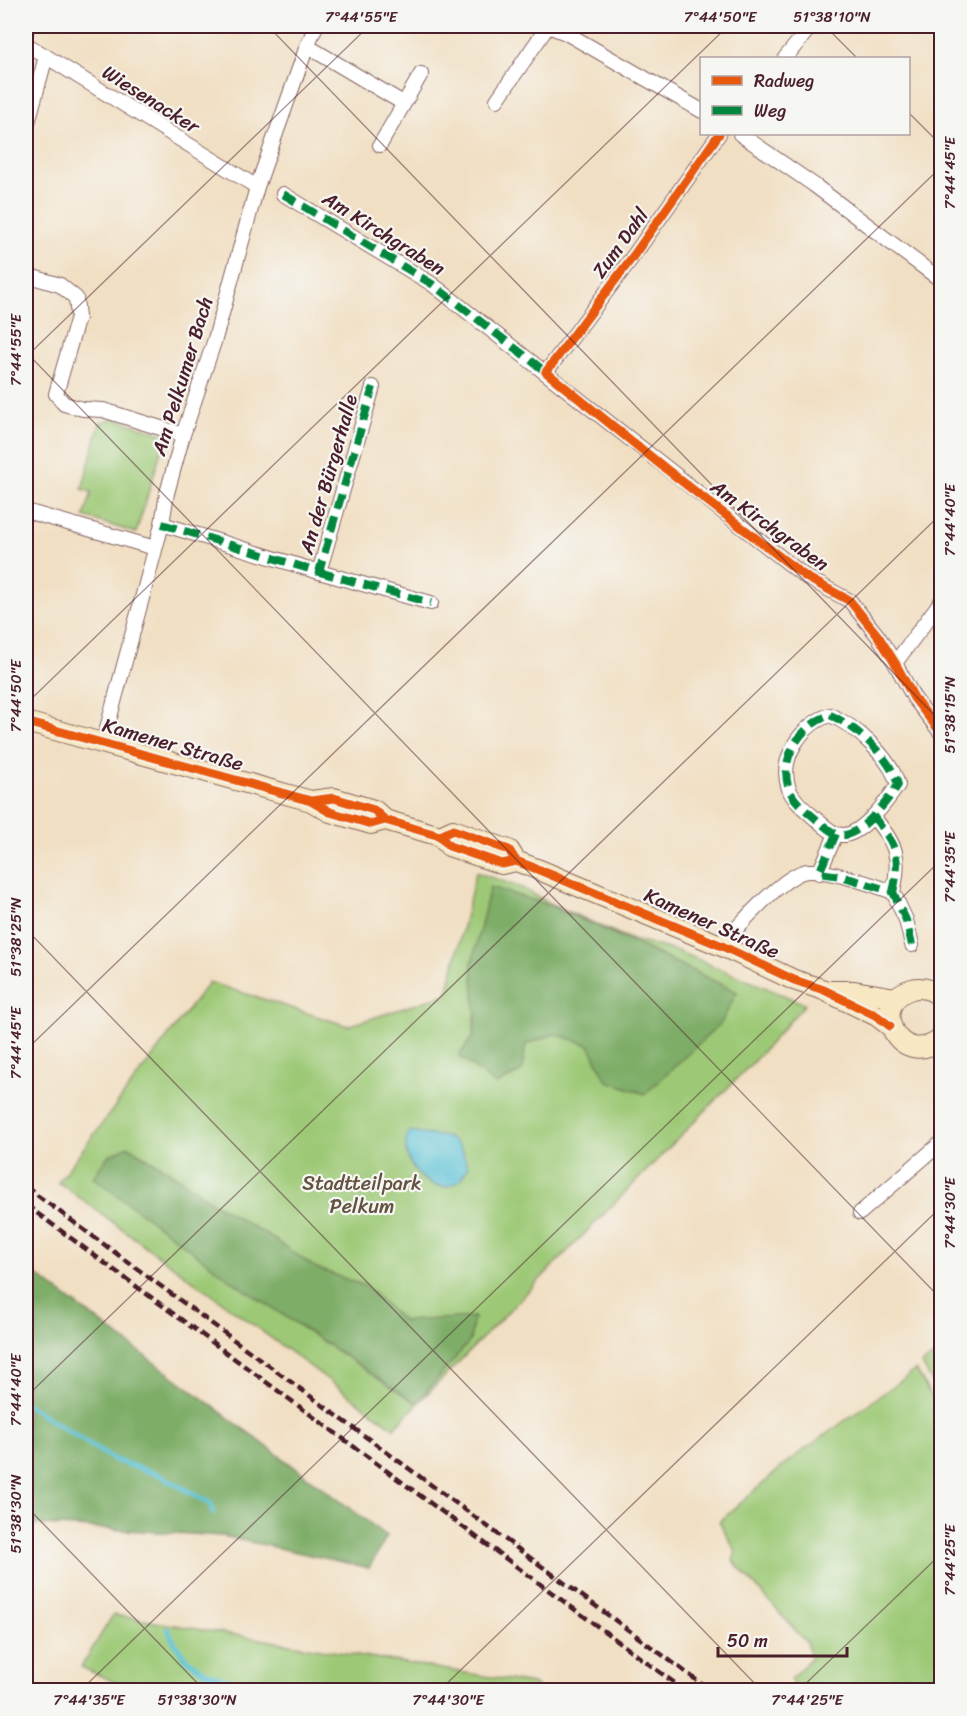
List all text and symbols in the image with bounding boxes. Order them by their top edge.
text: 7°44'55"E [325,4,399,30]
text: 7°44'50"E [684,4,758,30]
text: 51°38'10"N [793,4,871,30]
street label: Wiesenacker [95,55,208,144]
legend [700,57,910,135]
text: Radweg [754,65,814,97]
text: Weg [754,95,786,127]
text: 7°44'45"E [937,135,963,209]
street label: Am Kirchgraben [314,181,452,285]
street label: Zum Dahl [583,200,658,286]
street label: Am Pelkumer Bach [141,292,223,461]
text: 7°44'55"E [3,312,29,386]
street label: An der Bürgerhalle [289,390,368,559]
street label: Am Kirchgraben [702,470,837,581]
text: 7°44'40"E [937,482,963,556]
text: 7°44'50"E [3,658,29,732]
text: 51°38'15"N [937,676,963,754]
street label: Kamener Straße [98,708,248,781]
text: 7°44'35"E [937,830,963,903]
street label: Kamener Straße [638,878,785,969]
text: 51°38'25"N [3,897,29,977]
text: 7°44'45"E [3,1005,29,1079]
park label: Stadtteilpark Pelkum [302,1166,422,1224]
text: 7°44'30"E [937,1176,963,1249]
text: 7°44'40"E [3,1352,29,1426]
text: 51°38'30"N [3,1474,29,1554]
text: 7°44'25"E [937,1522,963,1596]
scale bar [718,1620,847,1658]
text: 50 m [727,1625,768,1657]
text: 7°44'35"E [53,1687,126,1713]
text: 51°38'30"N [157,1687,237,1713]
text: 7°44'30"E [412,1687,485,1713]
text: 7°44'25"E [771,1687,845,1713]

